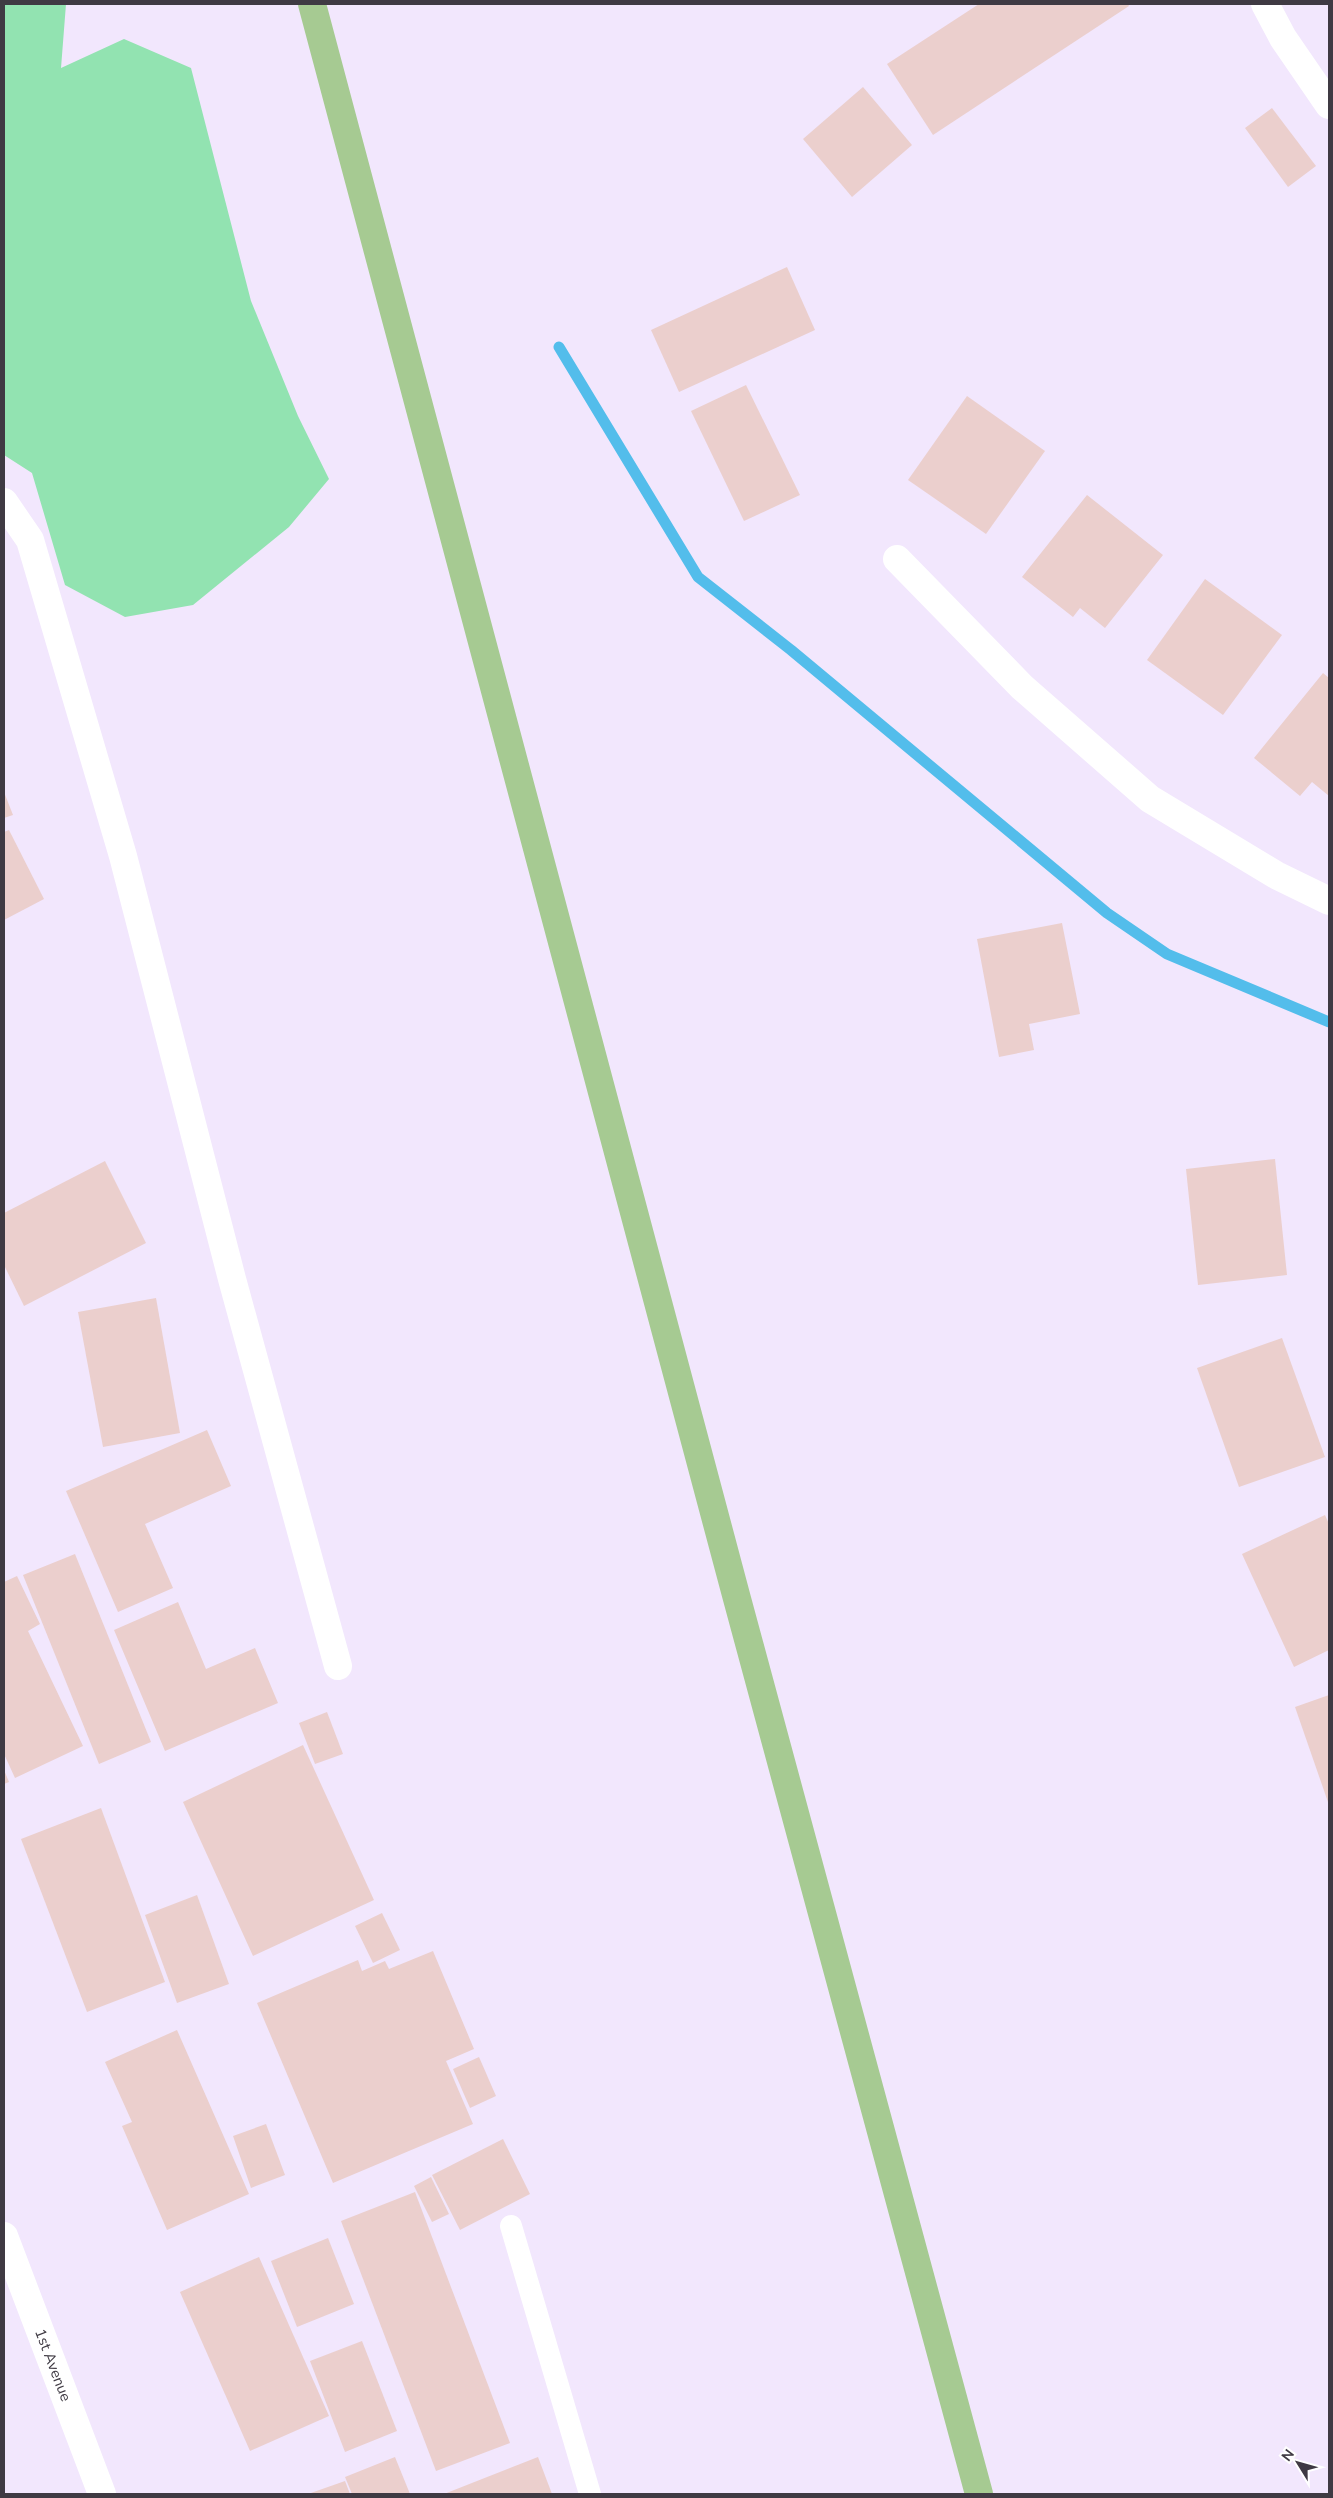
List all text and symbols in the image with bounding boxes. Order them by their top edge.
street label: 1st Avenue [30,2326,76,2404]
north arrow [1273,2438,1323,2488]
text: N [1277,2446,1299,2465]

